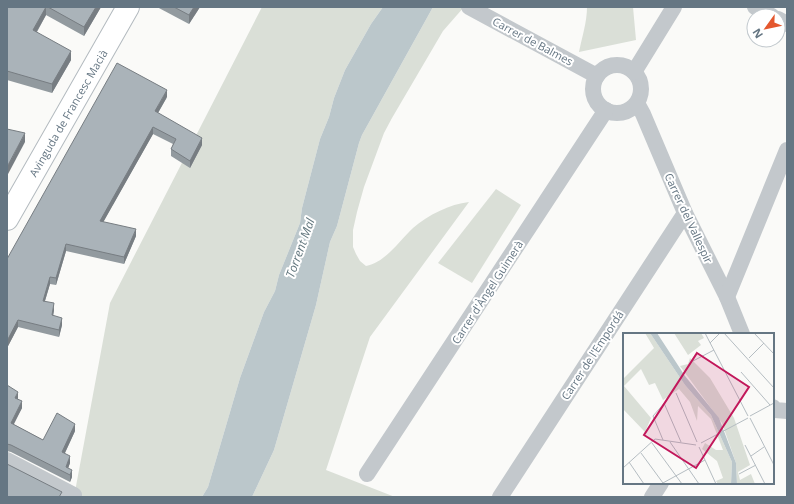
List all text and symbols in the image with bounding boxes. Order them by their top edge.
north arrow [746,8,786,48]
street label: Carrer de Balmes [490,14,576,68]
text: N [748,26,766,42]
street label: Avinguda de Francesc Macià [25,47,111,179]
street label: Carrer del Vallespir [662,171,717,266]
water label: Torrent Mal [281,215,319,280]
street label: Carrer d'Àngel Guimerà [448,237,526,347]
street label: Carrer de l'Empordá [558,308,626,402]
inset map [623,333,774,484]

